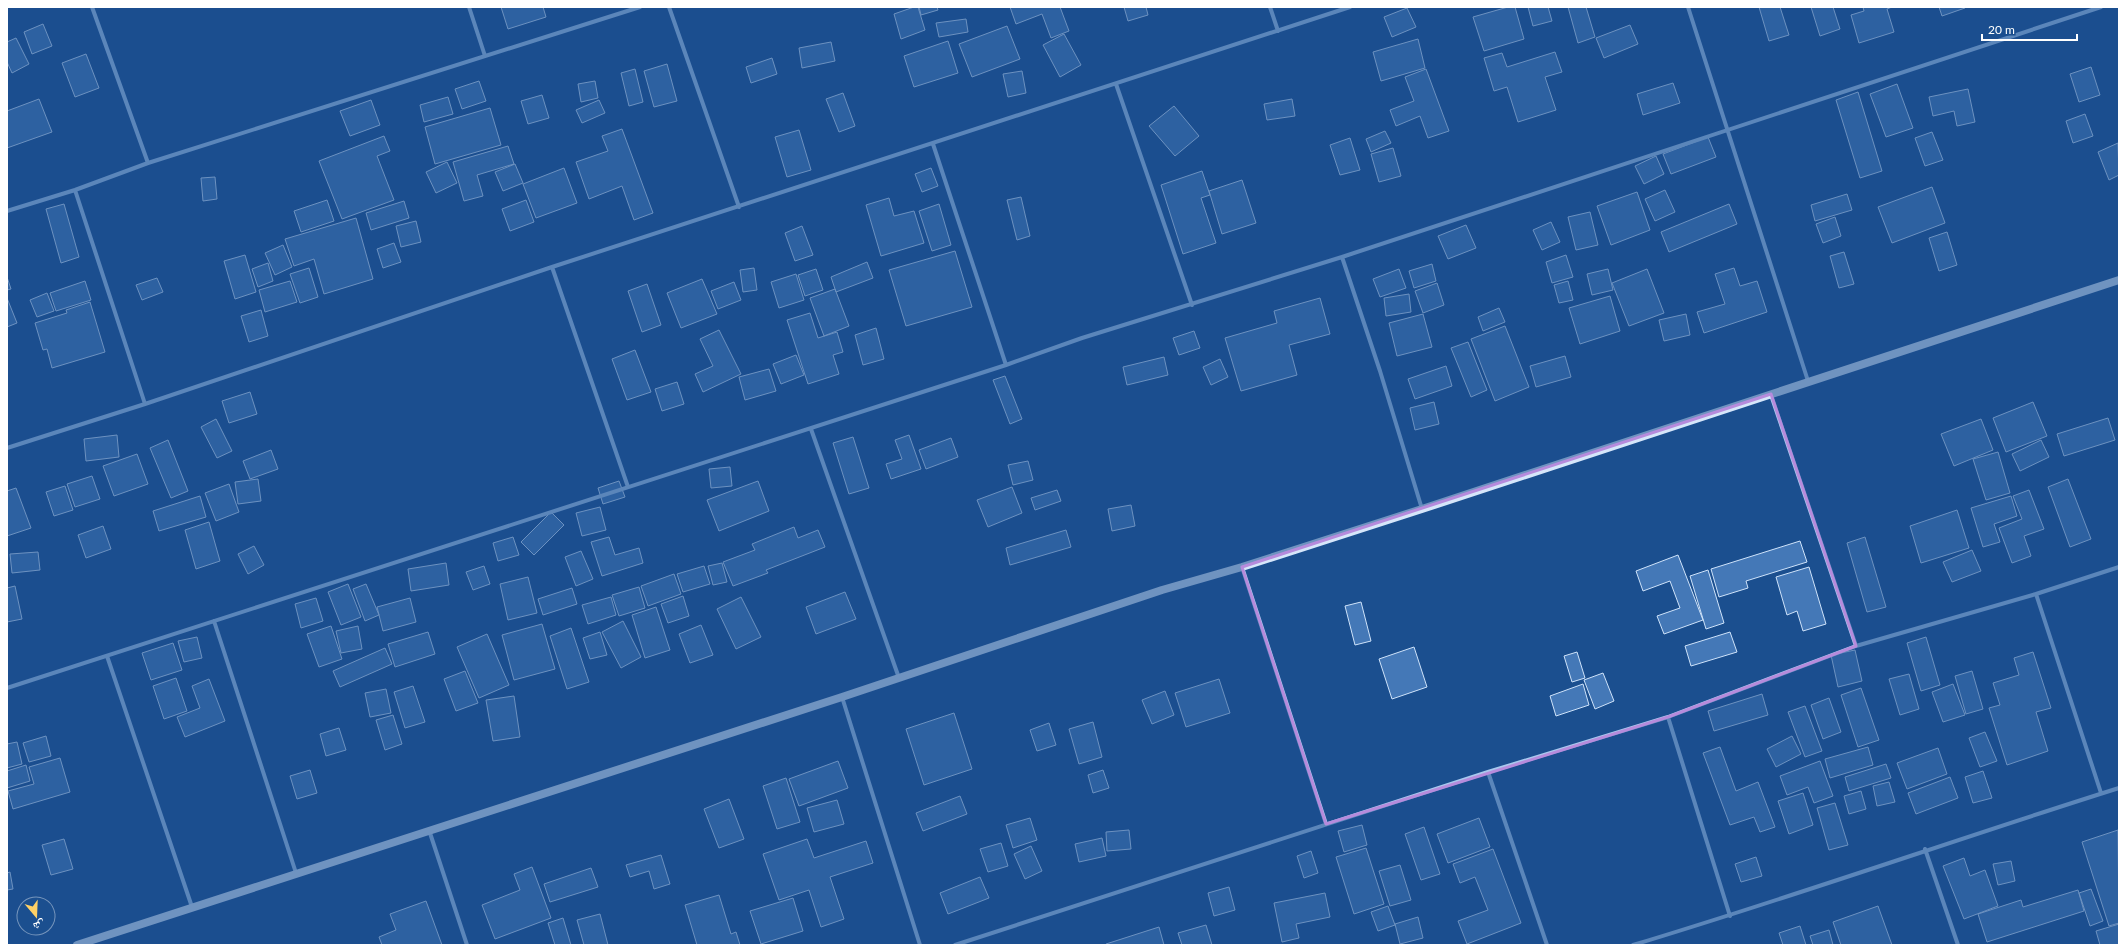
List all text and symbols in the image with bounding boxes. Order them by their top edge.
scale bar [1982,16,2077,42]
text: 20 m [1988,22,2015,37]
north arrow [16,896,56,936]
text: ش [31,916,47,934]

